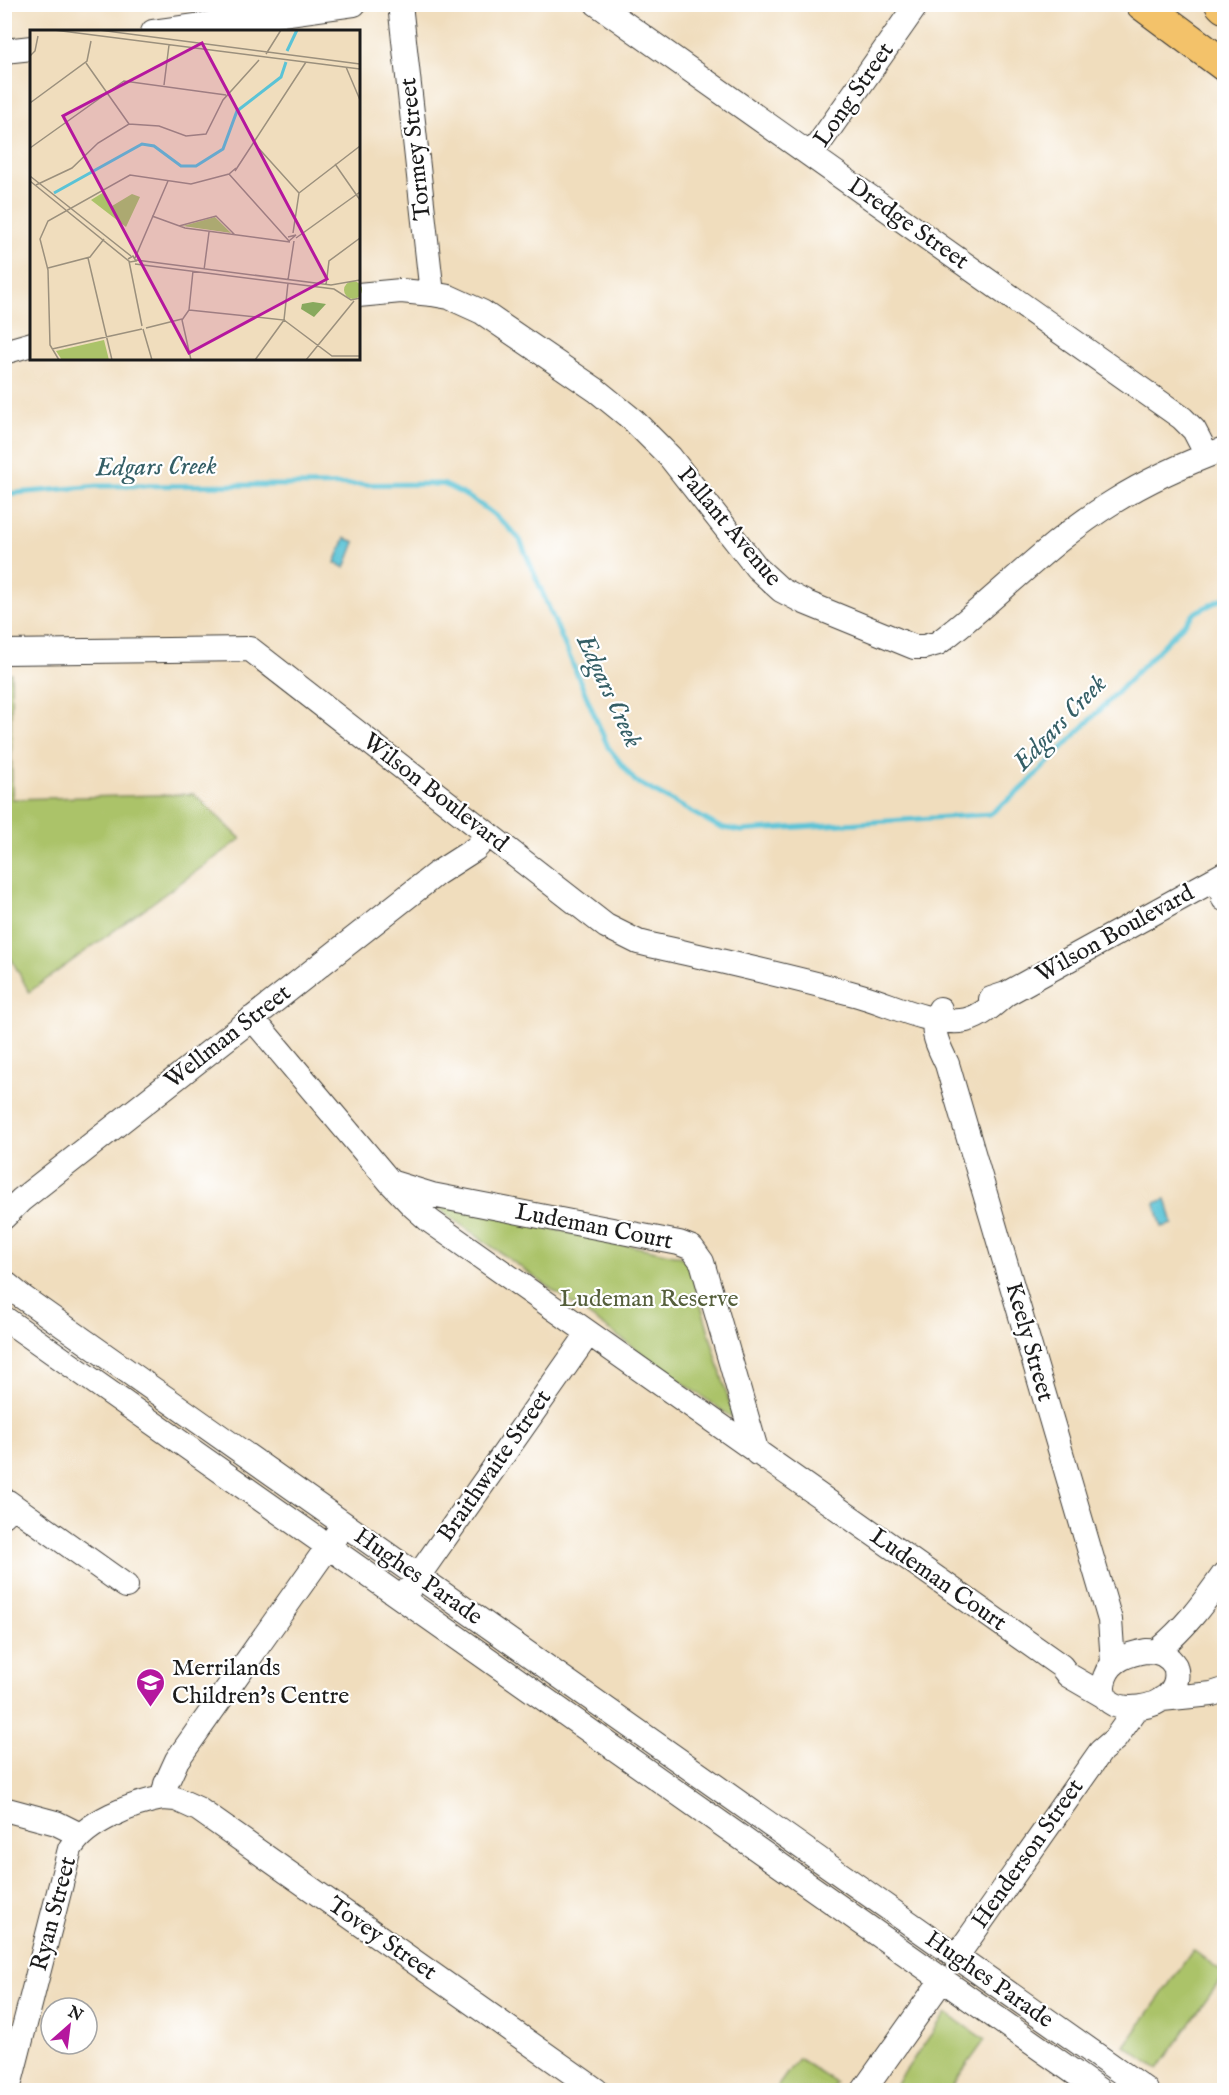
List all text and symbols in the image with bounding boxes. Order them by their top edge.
inset map [30,30,360,360]
street label: Long Street [807,37,901,153]
street label: Tormey Street [393,76,439,222]
street label: Dredge Street [841,171,975,277]
water label: Edgars Creek [94,449,218,486]
street label: Pallant Avenue [670,461,788,593]
water label: Edgars Creek [567,628,650,754]
water label: Edgars Creek [1005,667,1115,780]
street label: Wilson Boulevard [356,726,514,860]
street label: Wilson Boulevard [1030,878,1200,990]
street label: Wellman Street [158,978,298,1096]
street label: Ludeman Court [513,1197,675,1257]
street label: Keely Street [997,1279,1061,1405]
park label: Ludeman Reserve [559,1284,739,1315]
street label: Braithwaite Street [431,1384,559,1548]
street label: Hughes Parade [348,1521,488,1633]
street label: Ludeman Court [864,1521,1012,1639]
place label: Merrilands Children's Centre [172,1653,349,1712]
school or university icon: Merrilands Children's Centre [135,1666,167,1708]
street label: Henderson Street [965,1773,1091,1935]
street label: Ryan Street [24,1853,84,1975]
street label: Tovey Street [321,1890,443,1988]
street label: Hughes Parade [919,1924,1059,2036]
north arrow [39,1996,99,2056]
text: N [63,2002,86,2027]

